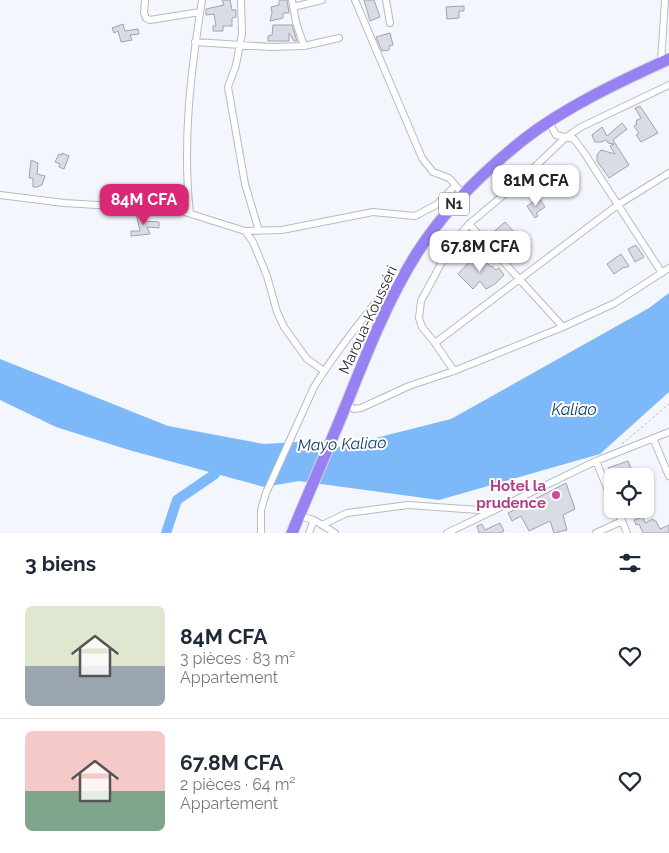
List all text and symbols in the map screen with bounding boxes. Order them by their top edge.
pin: 81M CFA [490,164,582,207]
text: 81M CFA [503,171,569,190]
pin: 84M CFA [98,184,190,226]
text: 84M CFA [111,190,177,209]
road number: N1 [439,192,469,215]
pin: 67.8M CFA [423,230,537,273]
text: 67.8M CFA [441,237,519,256]
street label: Maroua-Kousséri [335,263,401,377]
water label: Kaliao [551,400,597,419]
water label: Mayo Kaliao [297,433,387,455]
map controls [604,468,654,518]
button: locate [604,468,654,518]
place label: Hotel la prudence [476,477,546,512]
marker: Hotel la prudence [550,489,562,501]
icon: filters [616,549,644,577]
text: 3 biens [25,551,96,576]
text: 84M CFA [180,624,267,649]
icon: home [65,626,125,686]
icon: heart [616,642,644,670]
text: 3 pièces · 83 m² [180,649,295,668]
text: Appartement [180,668,278,687]
text: 67.8M CFA [180,750,283,775]
icon: home [65,751,125,811]
icon: heart [616,767,644,795]
text: 2 pièces · 64 m² [180,775,296,794]
text: Appartement [180,794,278,813]

